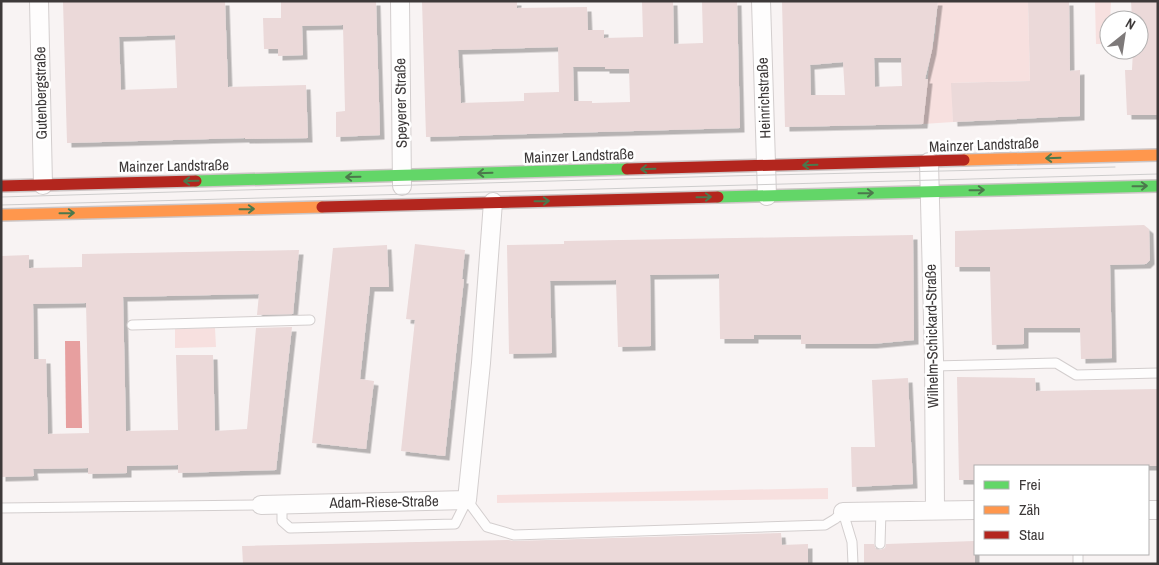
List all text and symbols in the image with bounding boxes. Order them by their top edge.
north arrow [1099,10,1149,60]
text: N [1122,14,1139,34]
street label: Gutenbergstraße [29,46,52,140]
street label: Heinrichstraße [752,57,775,139]
street label: Speyerer Straße [389,58,412,148]
street label: Mainzer Landstraße [929,132,1040,157]
street label: Mainzer Landstraße [524,143,635,168]
one-way arrow [1046,153,1062,163]
street label: Mainzer Landstraße [119,154,229,177]
one-way arrow [802,160,818,169]
one-way arrow [640,164,656,174]
one-way arrow [477,169,493,178]
one-way arrow [346,172,362,181]
one-way arrow [183,176,200,186]
one-way arrow [1131,181,1147,191]
one-way arrow [968,185,985,195]
one-way arrow [858,188,874,198]
one-way arrow [696,192,712,202]
one-way arrow [533,196,549,206]
one-way arrow [239,204,255,214]
one-way arrow [59,209,75,218]
street label: Wilhelm-Schickard-Straße [920,264,943,408]
legend [974,465,1149,555]
text: Frei [1019,474,1041,495]
street label: Adam-Riese-Straße [328,490,439,513]
text: Zäh [1019,499,1040,520]
text: Stau [1019,524,1044,545]

